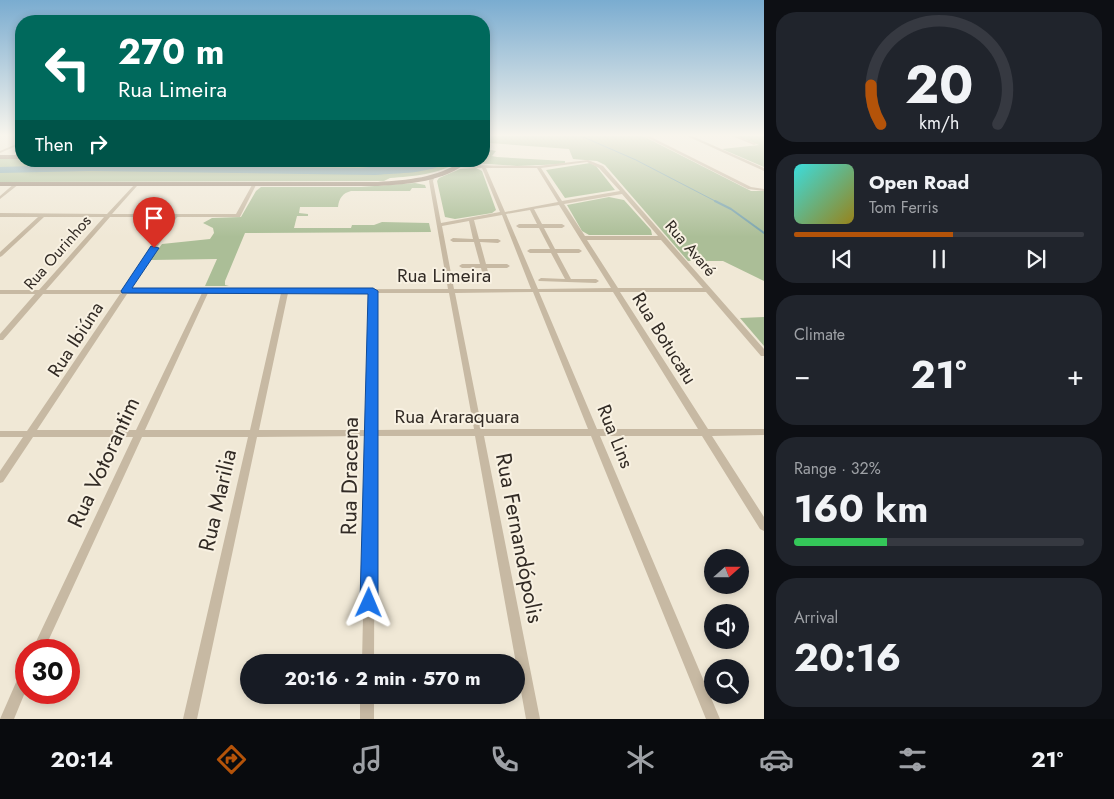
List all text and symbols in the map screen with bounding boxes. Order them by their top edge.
text: 270 m [118,27,224,77]
icon: left [35,35,100,100]
text: 20 [905,47,973,123]
text: Rua Limeira [118,73,227,105]
text: km/h [919,110,959,136]
icon: right [84,130,112,158]
text: Then [35,131,74,158]
text: Open Road [869,169,969,196]
text: Tom Ferris [869,196,938,219]
pin [133,197,175,248]
icon: arrive [140,204,168,232]
street label: Rua Ourinhos [18,210,96,295]
street label: Rua Avaré [660,215,722,281]
icon: previous [828,245,856,273]
icon: pause [925,245,953,273]
icon: next [1022,245,1050,273]
street label: Rua Limeira [397,262,491,289]
street label: Rua Botucatu [626,287,704,389]
street label: Rua Ibiúna [41,296,110,382]
text: Climate [794,323,845,346]
text: 21° [911,347,966,402]
text: − [794,355,811,396]
text: + [1067,355,1084,396]
street label: Rua Votorantim [59,391,147,533]
street label: Rua Lins [591,400,641,472]
street label: Rua Araraquara [395,403,519,430]
street label: Rua Dracena [332,417,366,535]
street label: Rua Marilia [190,446,244,554]
street label: Rua Fernandópolis [488,450,552,626]
text: Range · 32% [794,457,881,480]
text: 160 km [794,481,928,536]
north arrow [704,549,749,594]
map controls [704,549,749,704]
position arrow [342,576,394,628]
button: sound [704,604,749,649]
text: Arrival [794,606,838,629]
text: 20:16 [794,630,901,685]
speed limit sign: 30 [15,639,80,704]
button: search [704,659,749,704]
text: 20:16 · 2 min · 570 m [284,665,481,692]
icon: directions [214,742,249,777]
icon: music [350,742,385,777]
icon: phone [487,742,522,777]
icon: climate [623,742,658,777]
icon: car [759,742,794,777]
icon: filters [895,742,930,777]
text: 20:14 [51,743,113,775]
text: 21° [1031,743,1063,775]

